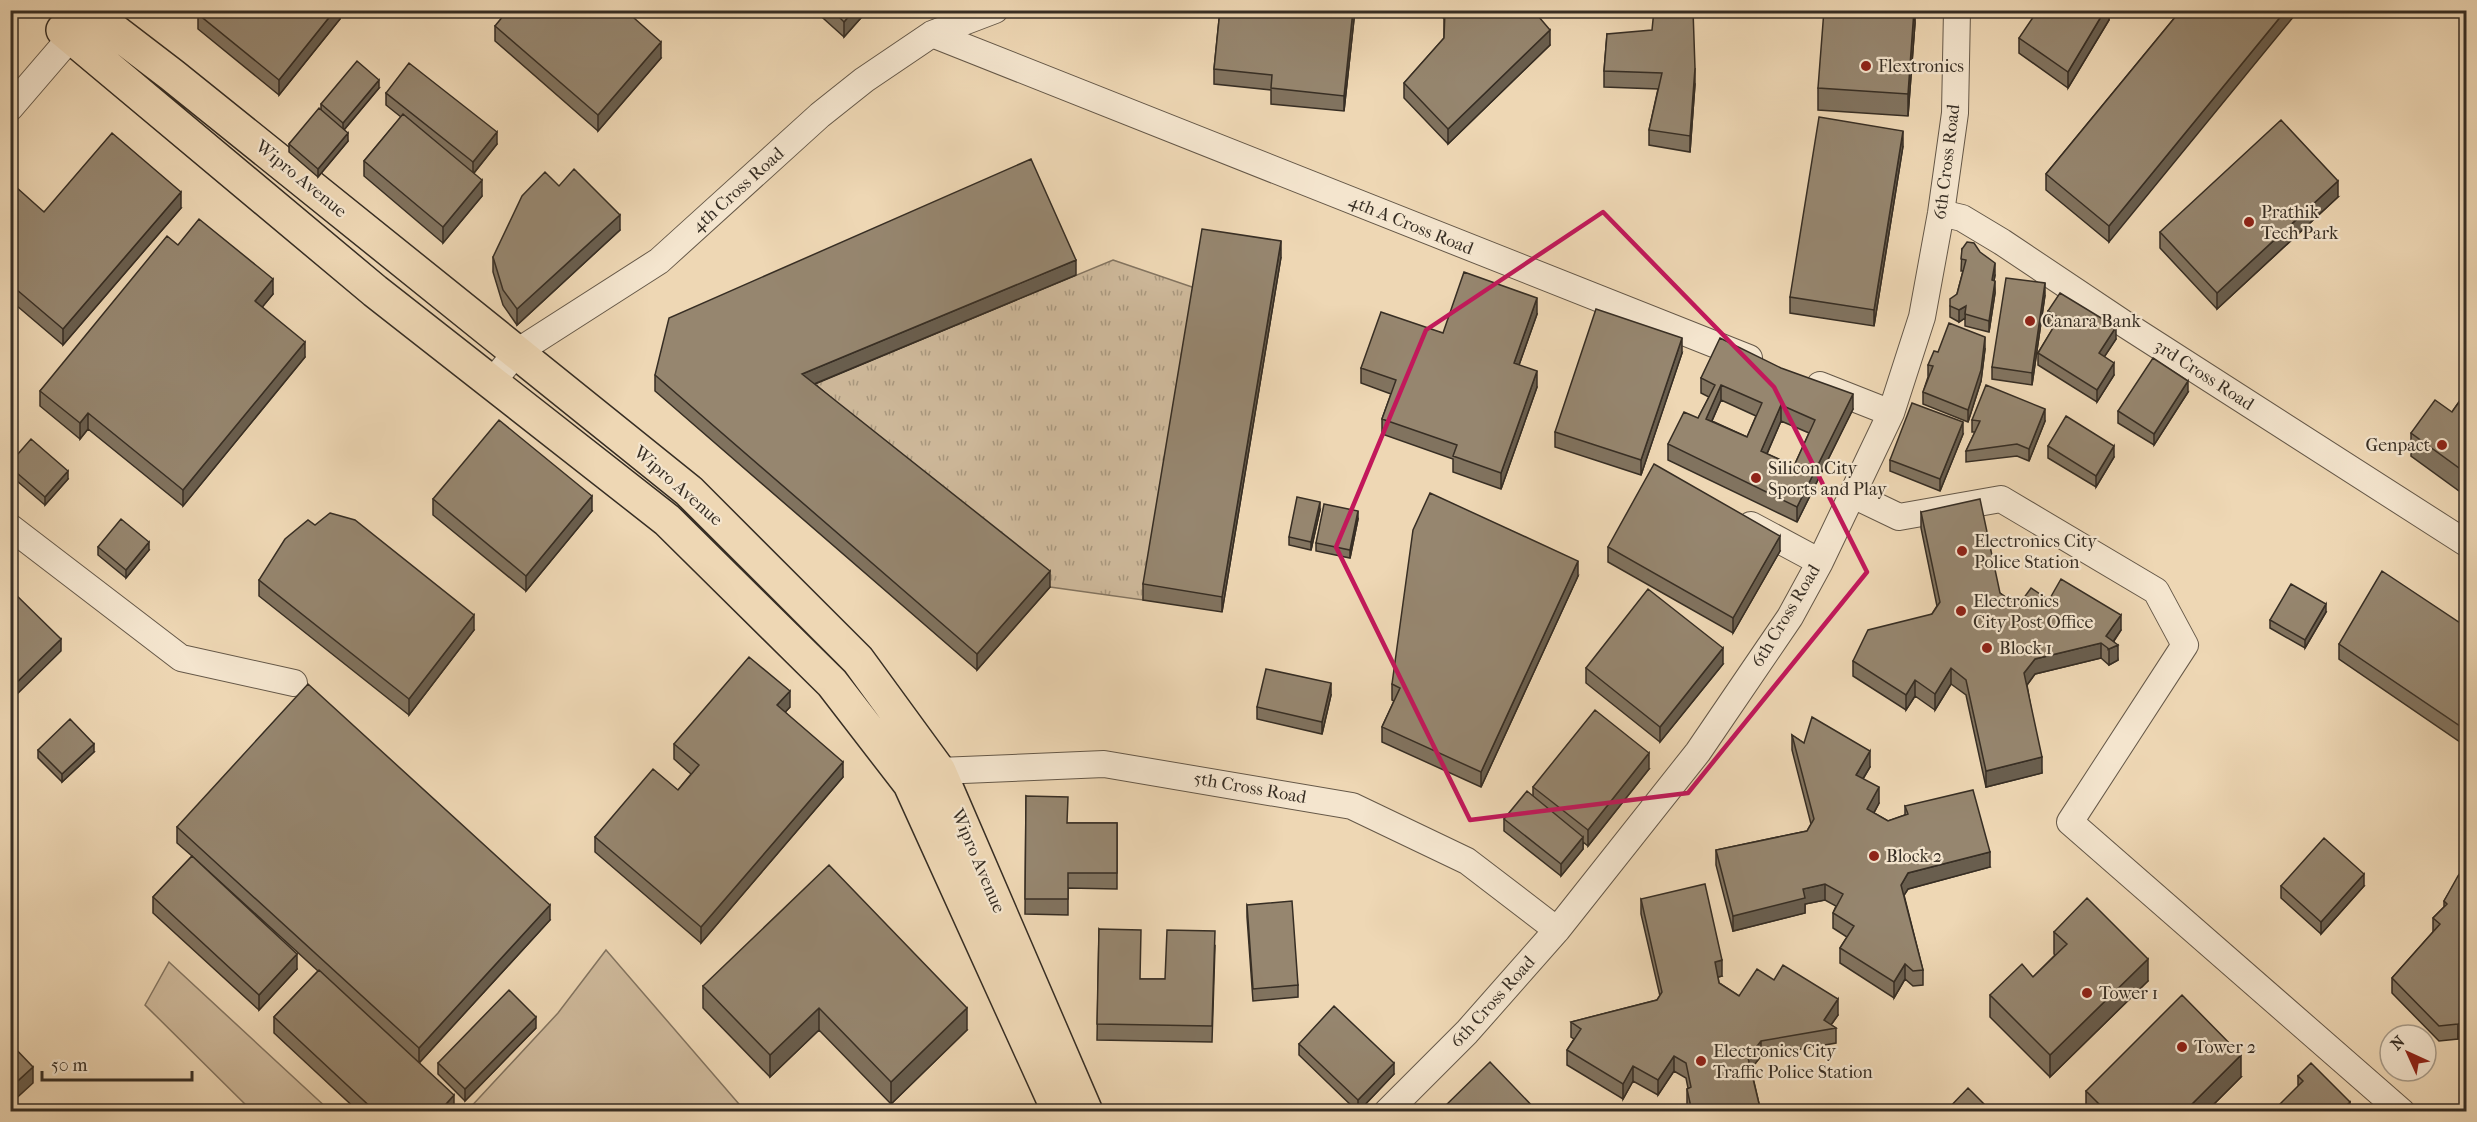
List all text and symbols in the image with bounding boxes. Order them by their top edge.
place label: Flextronics [1878,56,1964,77]
marker: Flextronics [1859,59,1873,73]
street label: 6th Cross Road [1930,103,1965,221]
street label: Wipro Avenue [250,135,351,222]
street label: 4th Cross Road [688,143,789,237]
street label: 4th A Cross Road [1346,190,1477,260]
place label: Prathik Tech Park [2261,202,2339,244]
marker: Prathik Tech Park [2242,215,2256,229]
place label: Canara Bank [2042,311,2142,332]
marker: Canara Bank [2023,314,2037,328]
street label: 3rd Cross Road [2150,335,2258,415]
place label: Genpact [2365,435,2431,456]
marker: Genpact [2435,438,2449,452]
street label: Wipro Avenue [628,441,727,530]
place label: Silicon City Sports and Play [1768,458,1888,500]
marker: Silicon City Sports and Play [1749,471,1763,485]
place label: Electronics City Police Station [1974,531,2098,573]
marker: Electronics City Police Station [1955,544,1969,558]
street label: 6th Cross Road [1747,561,1825,671]
place label: Electronics City Post Office [1973,591,2093,633]
marker: Electronics City Post Office [1954,604,1968,618]
place label: Block 1 [1999,638,2052,659]
marker: Block 1 [1980,641,1994,655]
street label: 5th Cross Road [1192,768,1308,808]
street label: Wipro Avenue [946,805,1009,916]
place label: Block 2 [1886,846,1942,867]
marker: Block 2 [1867,849,1881,863]
street label: 6th Cross Road [1446,952,1540,1052]
place label: Tower 1 [2099,983,2158,1004]
marker: Tower 1 [2080,986,2094,1000]
north arrow [2378,1023,2438,1083]
text: N [2387,1031,2409,1054]
place label: Tower 2 [2194,1037,2256,1058]
marker: Tower 2 [2175,1040,2189,1054]
place label: Electronics City Traffic Police Station [1713,1041,1873,1083]
scale bar [42,1044,192,1082]
marker: Electronics City Traffic Police Station [1694,1054,1708,1068]
text: 50 m [51,1055,88,1076]

